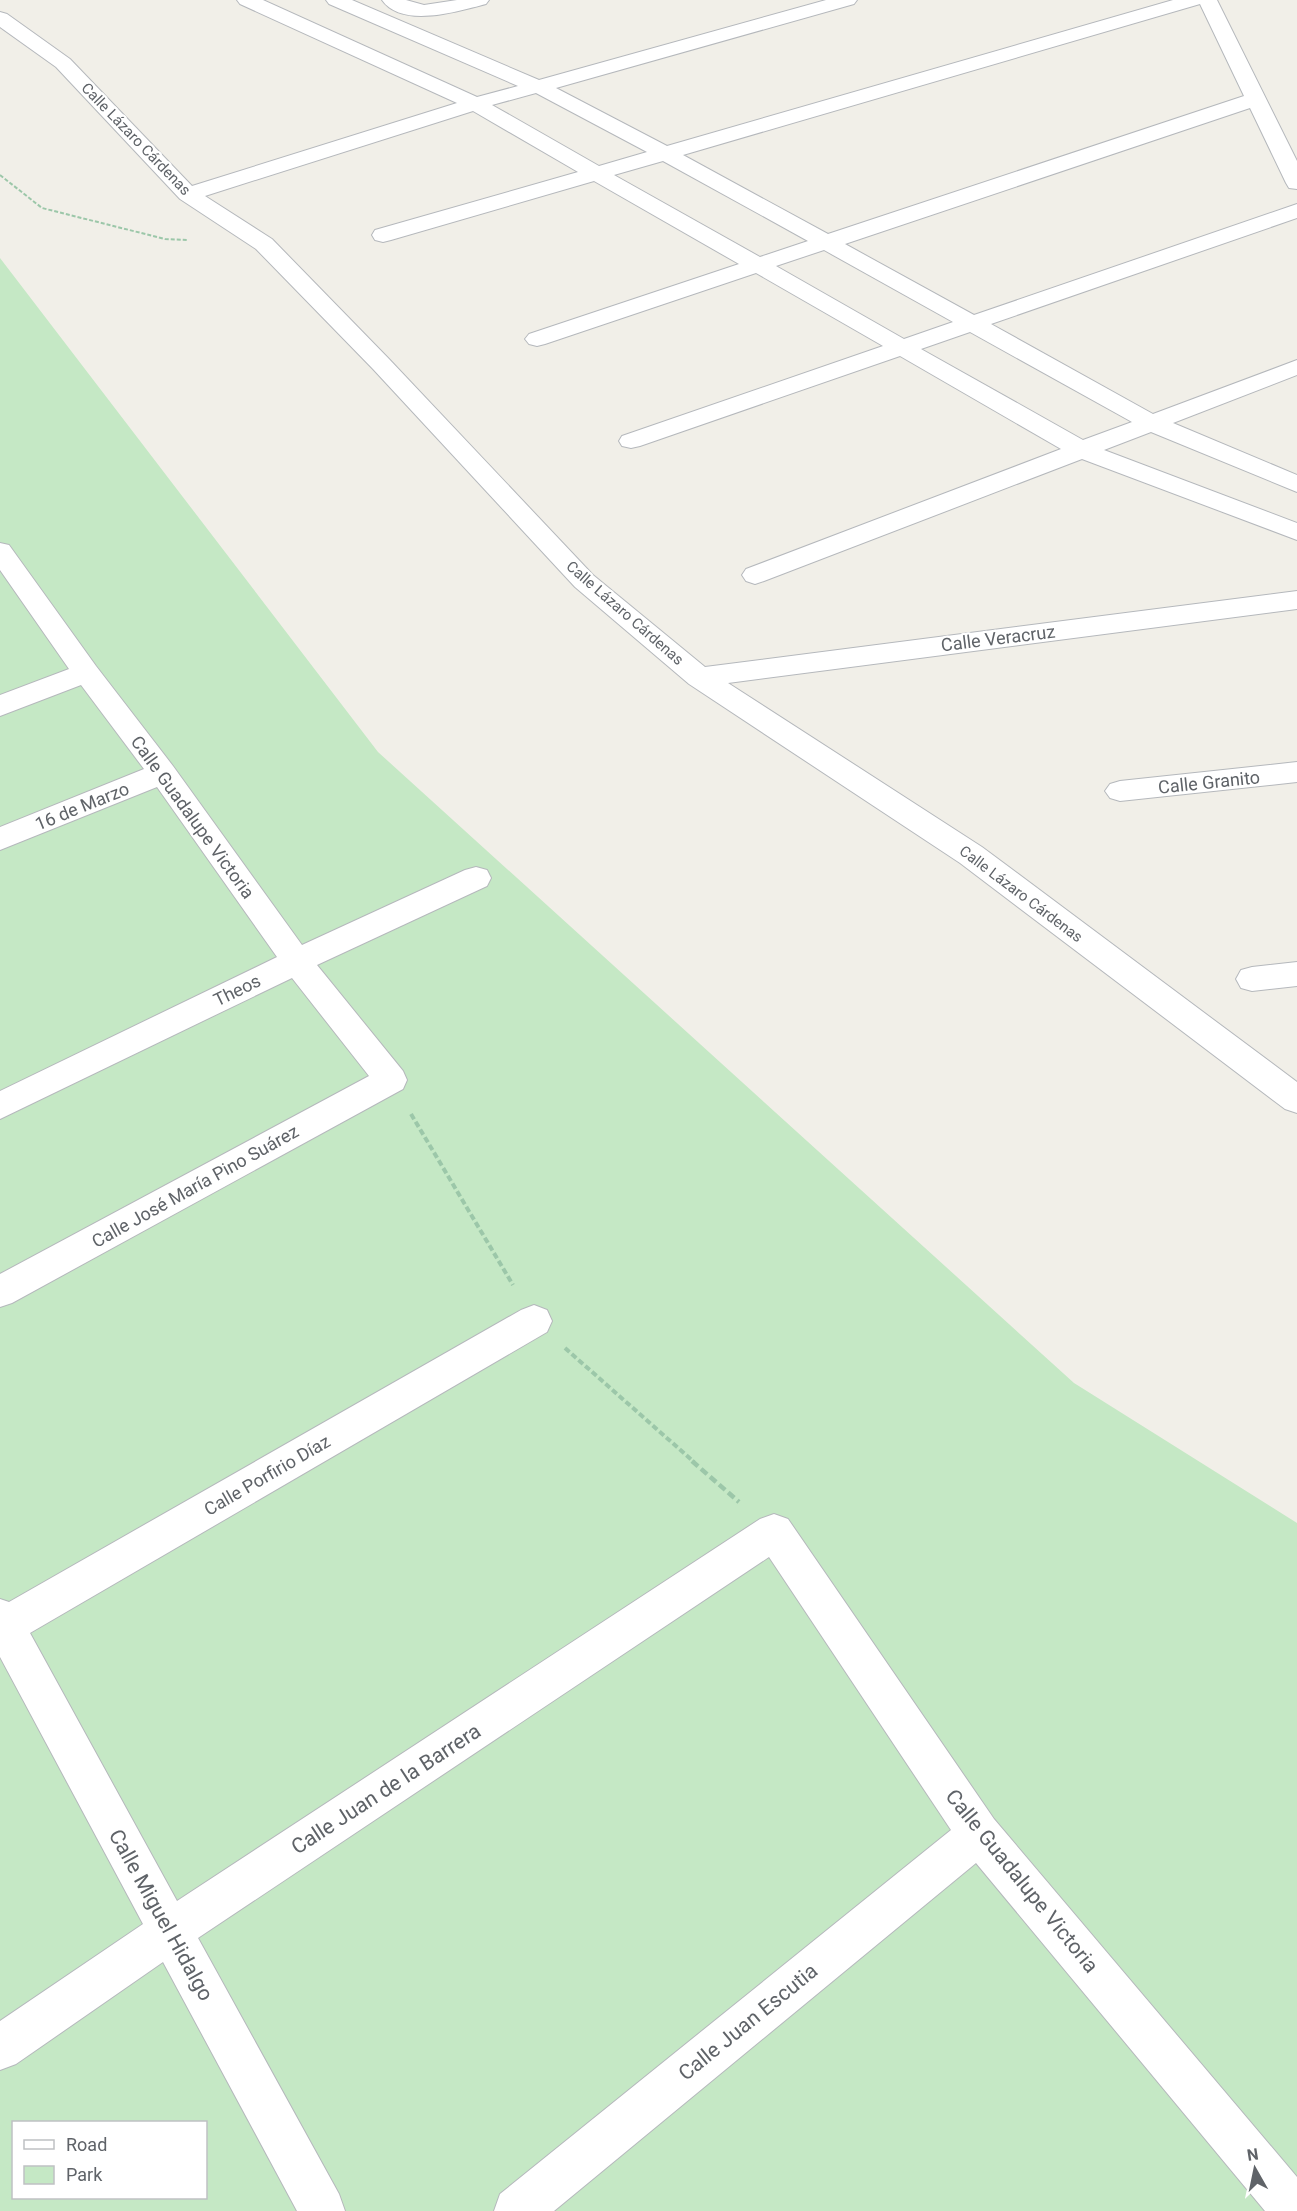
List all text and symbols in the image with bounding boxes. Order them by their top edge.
street label: Calle Lázaro Cárdenas [78,79,194,199]
street label: Calle Lázaro Cárdenas [563,557,687,669]
street label: Calle Veracruz [940,621,1056,655]
street label: Calle Guadalupe Victoria [127,731,259,903]
street label: Calle Granito [1157,766,1261,798]
street label: 16 de Marzo [32,778,132,834]
street label: Calle Lázaro Cárdenas [956,842,1086,946]
street label: Theos [210,970,264,1010]
street label: Calle José María Pino Suárez [88,1120,302,1252]
street label: Calle Porfirio Díaz [200,1430,334,1520]
street label: Calle Juan de la Barrera [287,1719,485,1859]
street label: Calle Guadalupe Victoria [941,1785,1103,1977]
street label: Calle Miguel Hidalgo [104,1825,218,2005]
street label: Calle Juan Escutia [674,1959,822,2085]
legend [12,2121,207,2199]
text: Road [66,2134,107,2155]
north arrow [1225,2139,1285,2199]
text: N [1246,2144,1260,2165]
text: Park [66,2164,103,2185]

